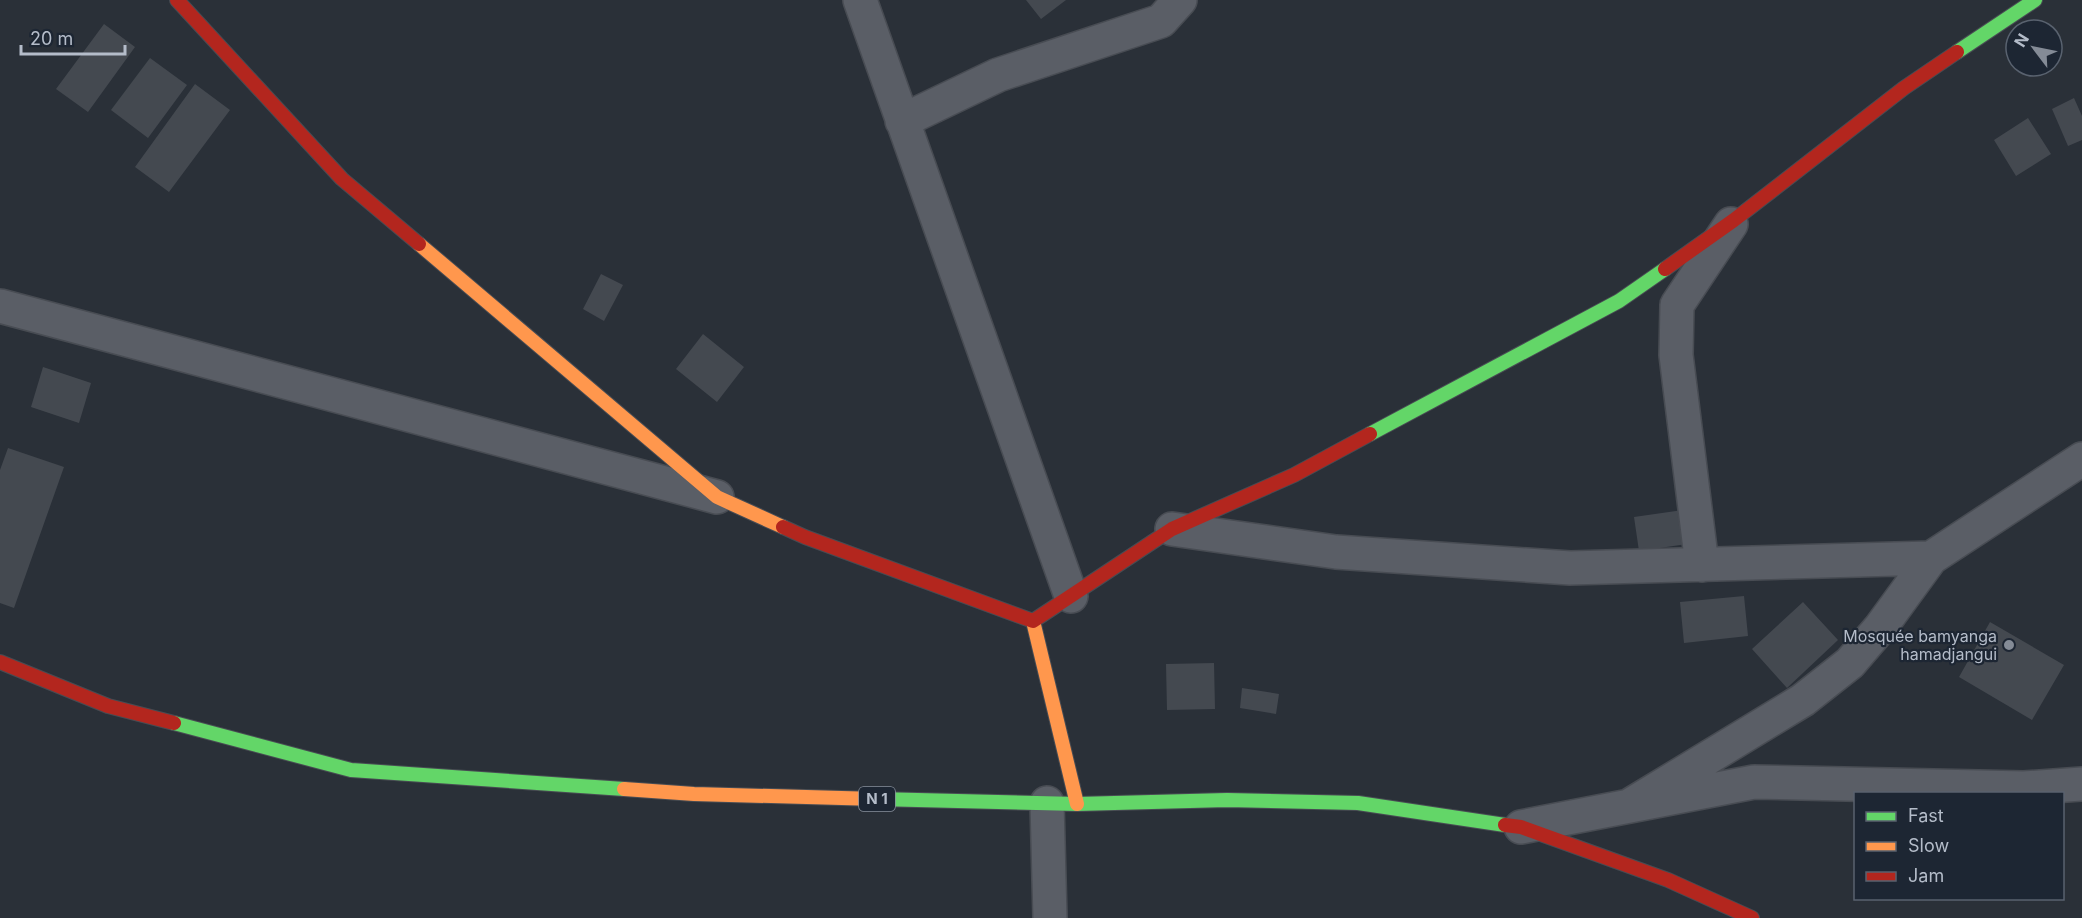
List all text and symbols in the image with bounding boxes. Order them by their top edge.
scale bar [21,18,124,56]
north arrow [2004,18,2064,78]
text: 20 m [30,28,73,49]
text: N [2010,30,2033,51]
place label: Mosquée bamyanga hamadjangui [1843,626,1997,664]
marker: Mosquée bamyanga hamadjangui [2002,638,2016,652]
road number: N 1 [859,787,895,811]
legend [1854,792,2064,900]
text: Fast [1908,805,1944,826]
text: Slow [1908,835,1949,856]
text: Jam [1908,865,1944,886]

